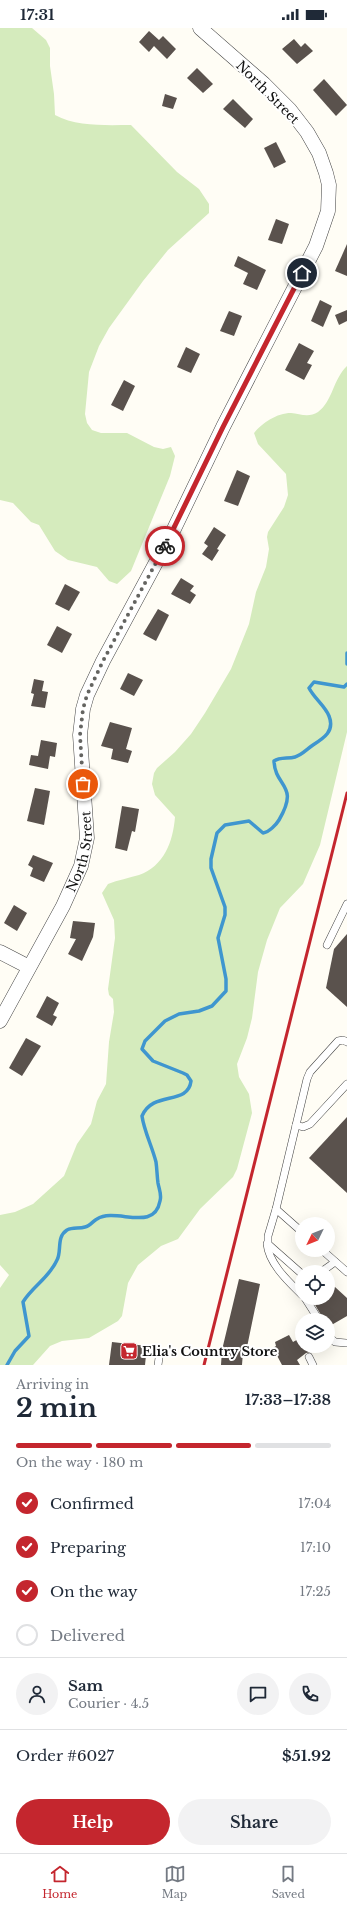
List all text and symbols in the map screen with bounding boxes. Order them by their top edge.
text: 17:31 [20,5,55,24]
street label: North Street [232,57,303,128]
pin [285,256,319,290]
icon: home [291,262,313,284]
courier [145,526,185,566]
icon: bike [154,535,176,557]
pin [66,767,100,801]
icon: bag [72,773,94,795]
street label: North Street [62,811,96,895]
north arrow [295,1217,335,1257]
map controls [295,1217,335,1353]
button: locate [295,1265,335,1305]
button: layers [295,1313,335,1353]
supermarket icon: Elia's Country Store [119,1341,139,1361]
place label: Elia's Country Store [142,1343,278,1360]
text: Arriving in [16,1376,89,1393]
text: 17:33–17:38 [245,1390,331,1409]
text: 2 min [16,1392,97,1424]
text: On the way · 180 m [16,1454,143,1471]
icon: check [16,1492,38,1514]
text: Confirmed [50,1494,134,1513]
text: 17:04 [298,1495,331,1512]
icon: check [16,1536,38,1558]
text: Preparing [50,1538,126,1557]
text: 17:10 [300,1539,331,1556]
icon: check [16,1580,38,1602]
text: On the way [50,1582,138,1601]
text: 17:25 [300,1583,331,1600]
text: Delivered [50,1626,125,1645]
button: person [16,1673,58,1715]
button: chat [237,1673,279,1715]
button: phone [289,1673,331,1715]
text: Sam [68,1676,103,1695]
text: Courier · 4.5 [68,1695,149,1712]
text: Order #6027 [16,1746,114,1765]
text: $51.92 [282,1746,331,1765]
button: Help [16,1799,170,1845]
button: Share [178,1799,331,1845]
tab: Home [42,1863,77,1901]
tab: Map [162,1863,187,1901]
tab: Saved [272,1863,305,1901]

